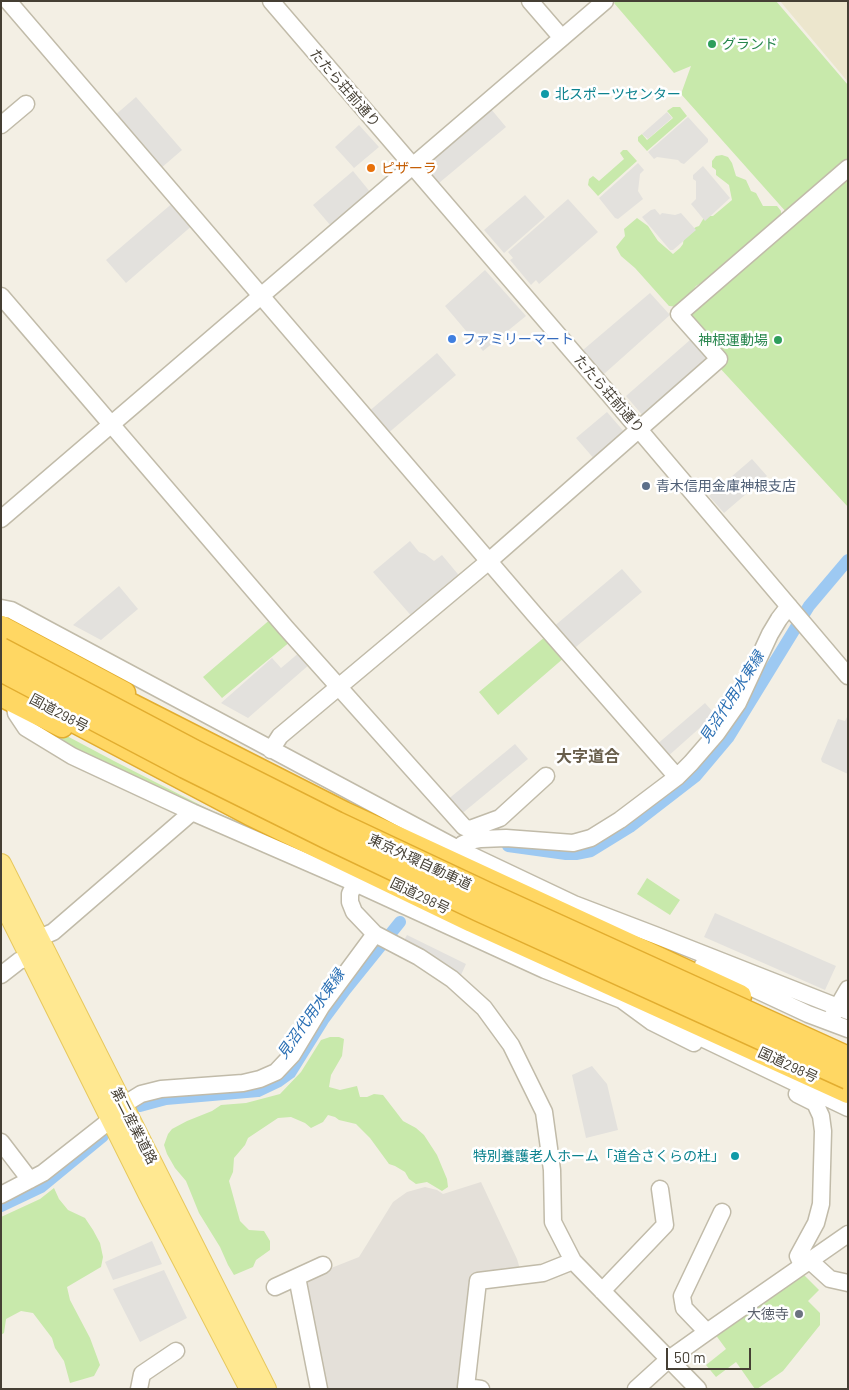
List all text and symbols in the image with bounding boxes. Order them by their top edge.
place label: グランド [722,36,778,52]
marker: グランド [706,38,718,50]
street label: たたら荘前通り [307,46,383,130]
place label: 北スポーツセンター [555,86,681,102]
marker: 北スポーツセンター [539,88,551,100]
place label: ピザーラ [381,160,437,176]
marker: ピザーラ [365,162,377,174]
place label: ファミリーマート [462,331,574,347]
place label: 神根運動場 [698,332,768,348]
marker: ファミリーマート [446,333,458,345]
marker: 神根運動場 [772,334,784,346]
street label: たたら荘前通り [571,352,647,436]
place label: 青木信用金庫神根支店 [656,478,796,494]
marker: 青木信用金庫神根支店 [640,480,652,492]
water label: 見沼代用水東縁 [696,648,768,746]
street label: 国道298号 [27,691,91,735]
district label: 大字道合 [556,747,620,767]
street label: 東京外環自動車道 [366,831,474,893]
street label: 国道298号 [388,874,452,918]
water label: 見沼代用水東縁 [274,966,348,1062]
street label: 国道298号 [755,1044,821,1086]
street label: 第二産業道路 [107,1085,161,1167]
place label: 特別養護老人ホーム「道合さくらの杜」 [473,1148,725,1164]
marker: 特別養護老人ホーム「道合さくらの杜」 [729,1150,741,1162]
place label: 大徳寺 [747,1306,789,1322]
marker: 大徳寺 [793,1308,805,1320]
scale bar [669,1338,754,1370]
text: 50 m [674,1348,706,1366]

